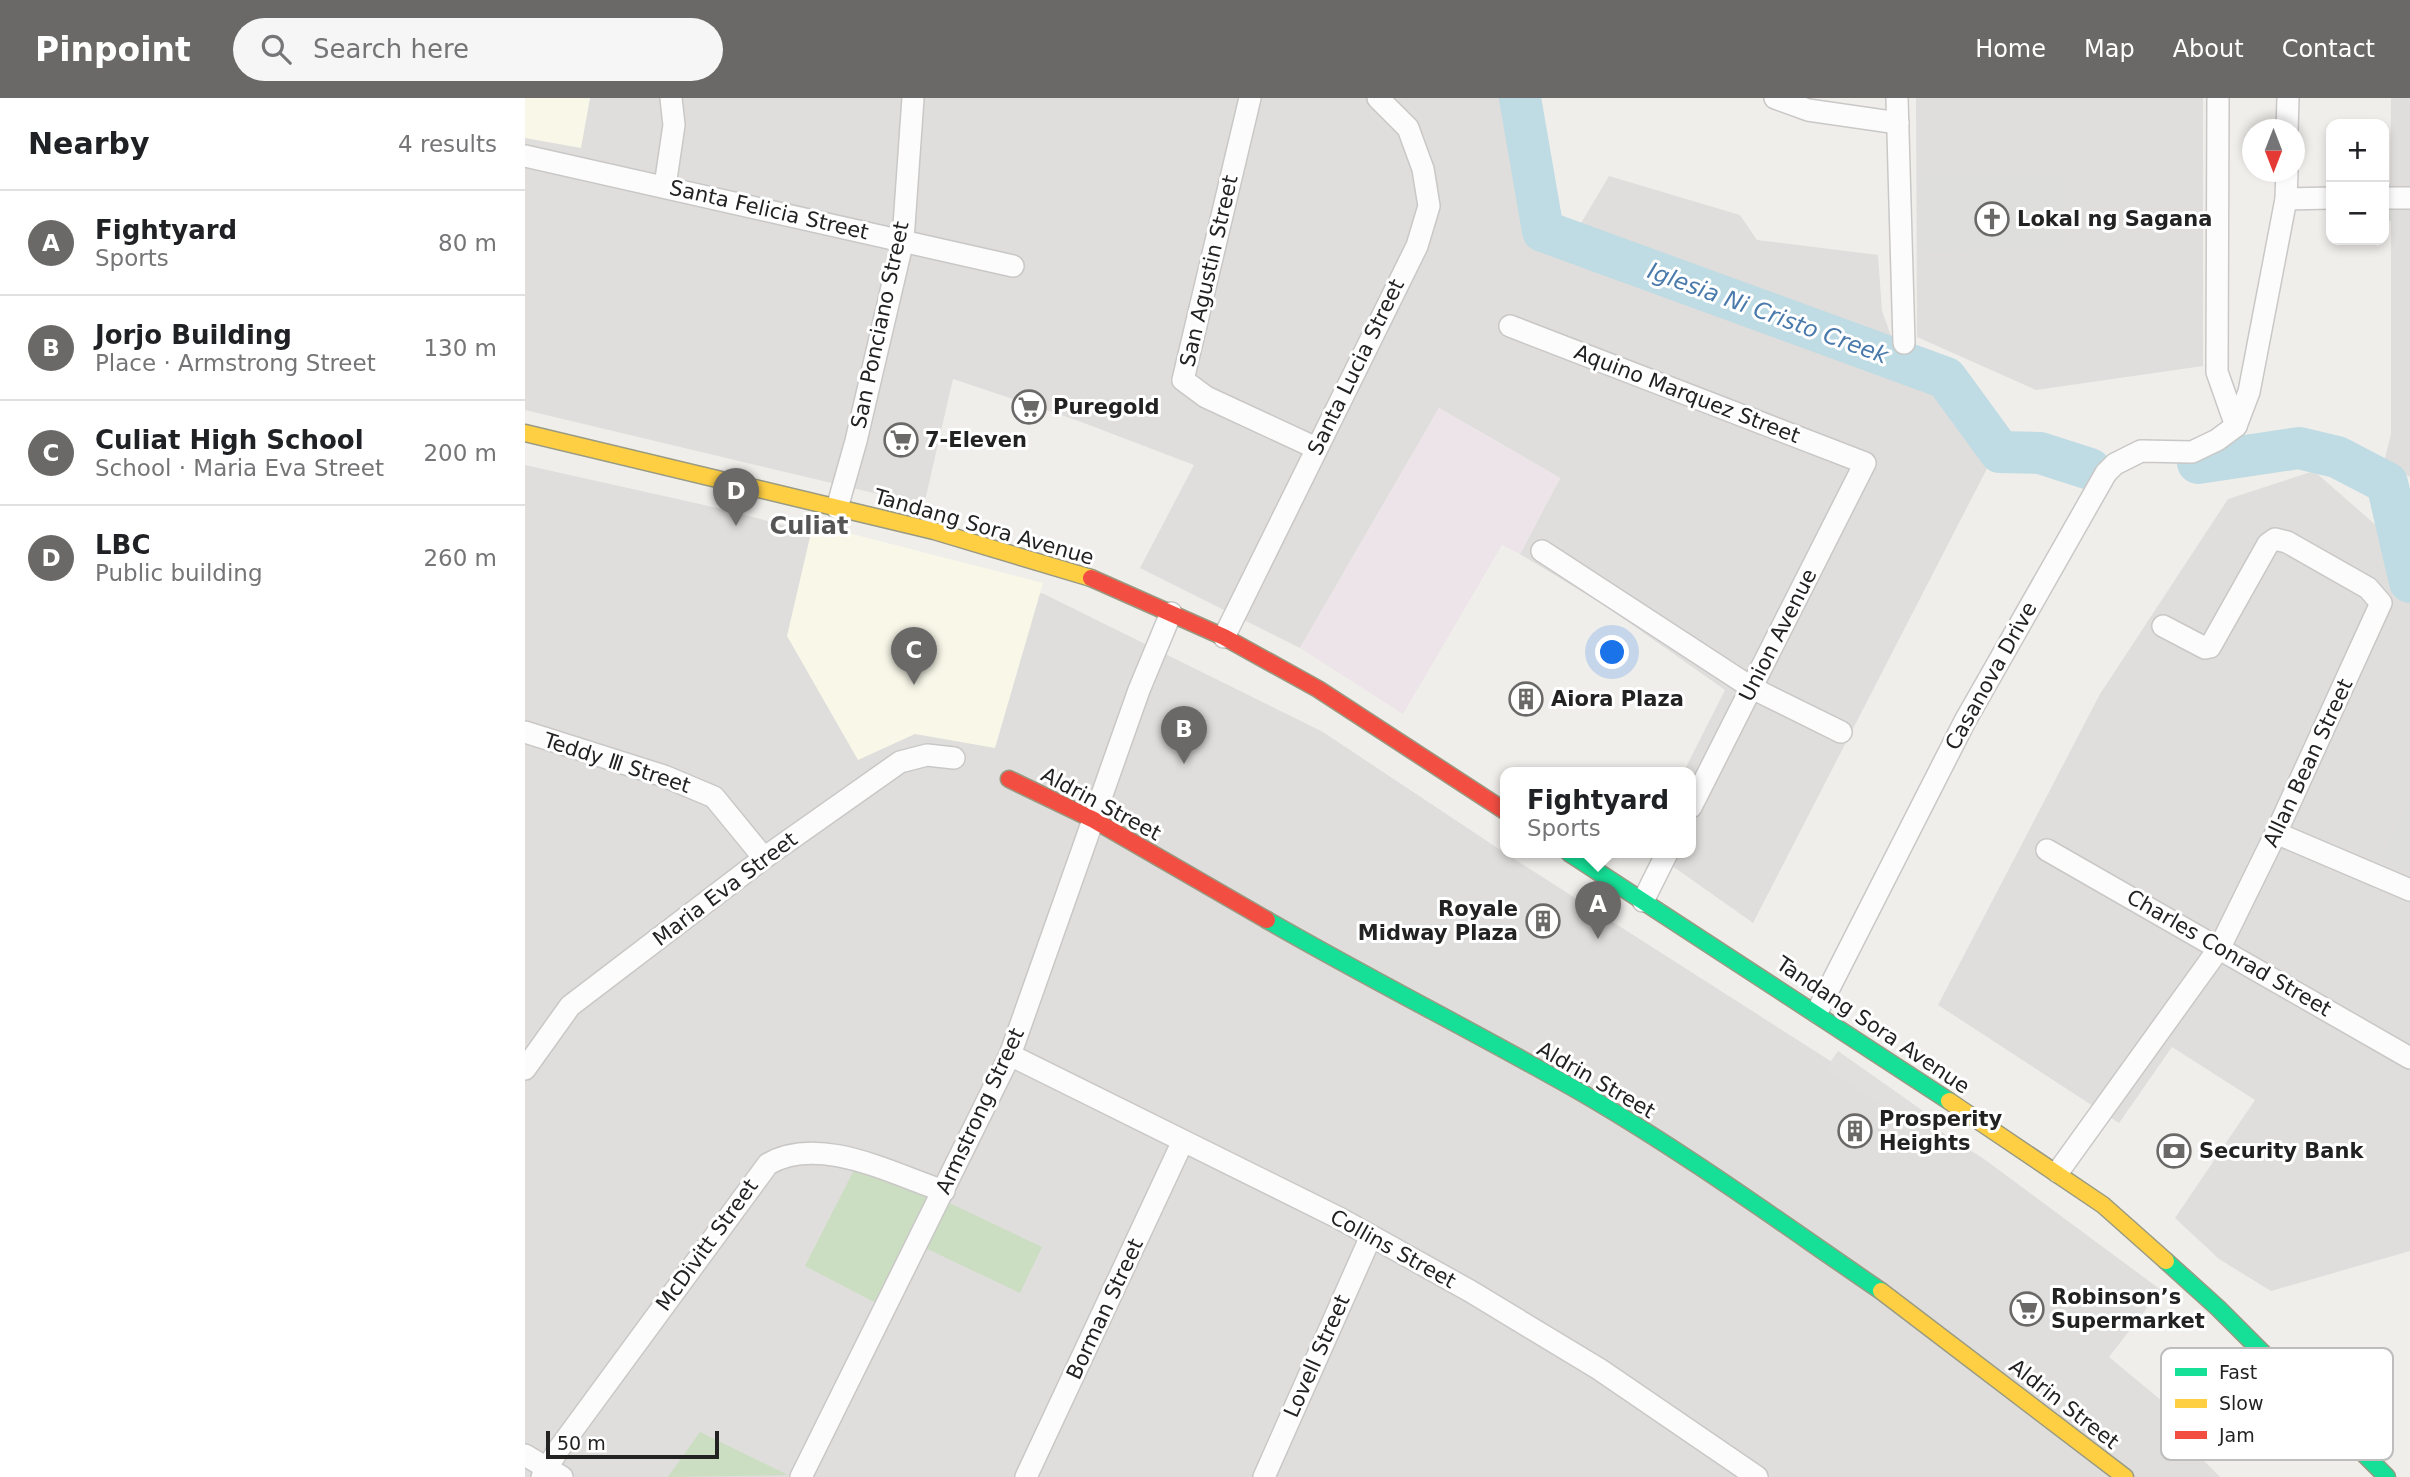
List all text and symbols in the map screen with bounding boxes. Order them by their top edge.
search box [233,18,723,81]
text: Pinpoint [35,30,191,69]
icon: search [257,30,295,68]
text: Search here [313,34,469,64]
text: Home [1975,35,2046,63]
text: Map [2084,35,2135,63]
text: About [2173,35,2244,63]
text: Contact [2282,35,2375,63]
north arrow [2242,119,2305,182]
map controls [2326,119,2389,245]
button: + [2326,119,2389,182]
text: Nearby [28,126,150,161]
text: 4 results [398,131,497,157]
street label: San Agustin Street [1175,173,1243,369]
street label: Santa Felicia Street [667,175,871,245]
button: − [2326,182,2389,245]
church icon: Lokal ng Sagana [1973,200,2011,238]
place label: Lokal ng Sagana [2017,207,2212,231]
text: Fightyard [95,215,237,245]
street label: San Ponciano Street [846,219,914,431]
text: A [42,230,60,256]
text: 80 m [438,230,497,256]
text: Sports [95,245,169,271]
water label: Iglesia Ni Cristo Creek [1644,257,1893,369]
street label: Santa Lucia Street [1303,275,1409,459]
text: Jorjo Building [95,320,292,350]
text: B [42,335,60,361]
text: 130 m [423,335,497,361]
street label: Aquino Marquez Street [1571,340,1803,448]
text: Place · Armstrong Street [95,350,376,376]
supermarket icon: Puregold [1010,388,1048,426]
place label: Puregold [1053,395,1160,419]
supermarket icon: 7-Eleven [882,421,920,459]
text: Culiat High School [95,425,364,455]
place label: 7-Eleven [925,428,1027,452]
text: C [43,440,59,466]
text: 200 m [423,440,497,466]
text: School · Maria Eva Street [95,455,384,481]
pin: D [713,468,759,526]
street label: Tandang Sora Avenue [870,484,1097,570]
district label: Culiat [770,512,848,540]
text: LBC [95,530,150,560]
text: D [41,545,61,571]
text: 260 m [423,545,497,571]
text: Public building [95,560,263,586]
street label: Union Avenue [1734,565,1822,705]
street label: Casanova Drive [1940,598,2042,754]
pin: C [891,627,937,685]
your location [1595,635,1629,669]
street label: Allan Bean Street [2258,675,2358,851]
building icon: Aiora Plaza [1507,680,1545,718]
place label: Aiora Plaza [1551,687,1684,711]
pin: B [1161,706,1207,764]
street label: Teddy Ⅲ Street [540,728,693,798]
street label: Aldrin Street [1037,762,1165,846]
popup [1500,767,1696,858]
text: Fightyard [1527,785,1669,815]
text: Sports [1527,815,1601,841]
street label: Maria Eva Street [648,827,802,951]
pin: A [1575,881,1621,939]
street label: Charles Conrad Street [2123,885,2335,1021]
place label: Royale Midway Plaza [1358,897,1518,945]
building icon: Royale Midway Plaza [1524,902,1562,940]
street label: Tandang Sora Avenue [1771,951,1974,1099]
street label: Armstrong Street [931,1024,1029,1198]
street label: Aldrin Street [1533,1037,1659,1123]
place label: Prosperity Heights [1879,1107,2003,1155]
building icon: Prosperity Heights [1836,1112,1874,1150]
bank icon: Security Bank [2155,1132,2193,1170]
place label: Security Bank [2199,1139,2364,1163]
street label: McDivitt Street [651,1174,763,1316]
street label: Collins Street [1326,1205,1460,1293]
street label: Borman Street [1062,1235,1148,1383]
place label: Robinson’s Supermarket [2051,1285,2205,1333]
supermarket icon: Robinson’s Supermarket [2008,1290,2046,1328]
street label: Lovell Street [1279,1291,1355,1421]
legend [2161,1348,2393,1460]
street label: Aldrin Street [2005,1354,2123,1454]
text: Fast [2219,1361,2257,1383]
text: Slow [2219,1392,2264,1414]
text: Jam [2218,1424,2255,1446]
scale bar [546,1428,719,1460]
text: 50 m [557,1432,606,1454]

